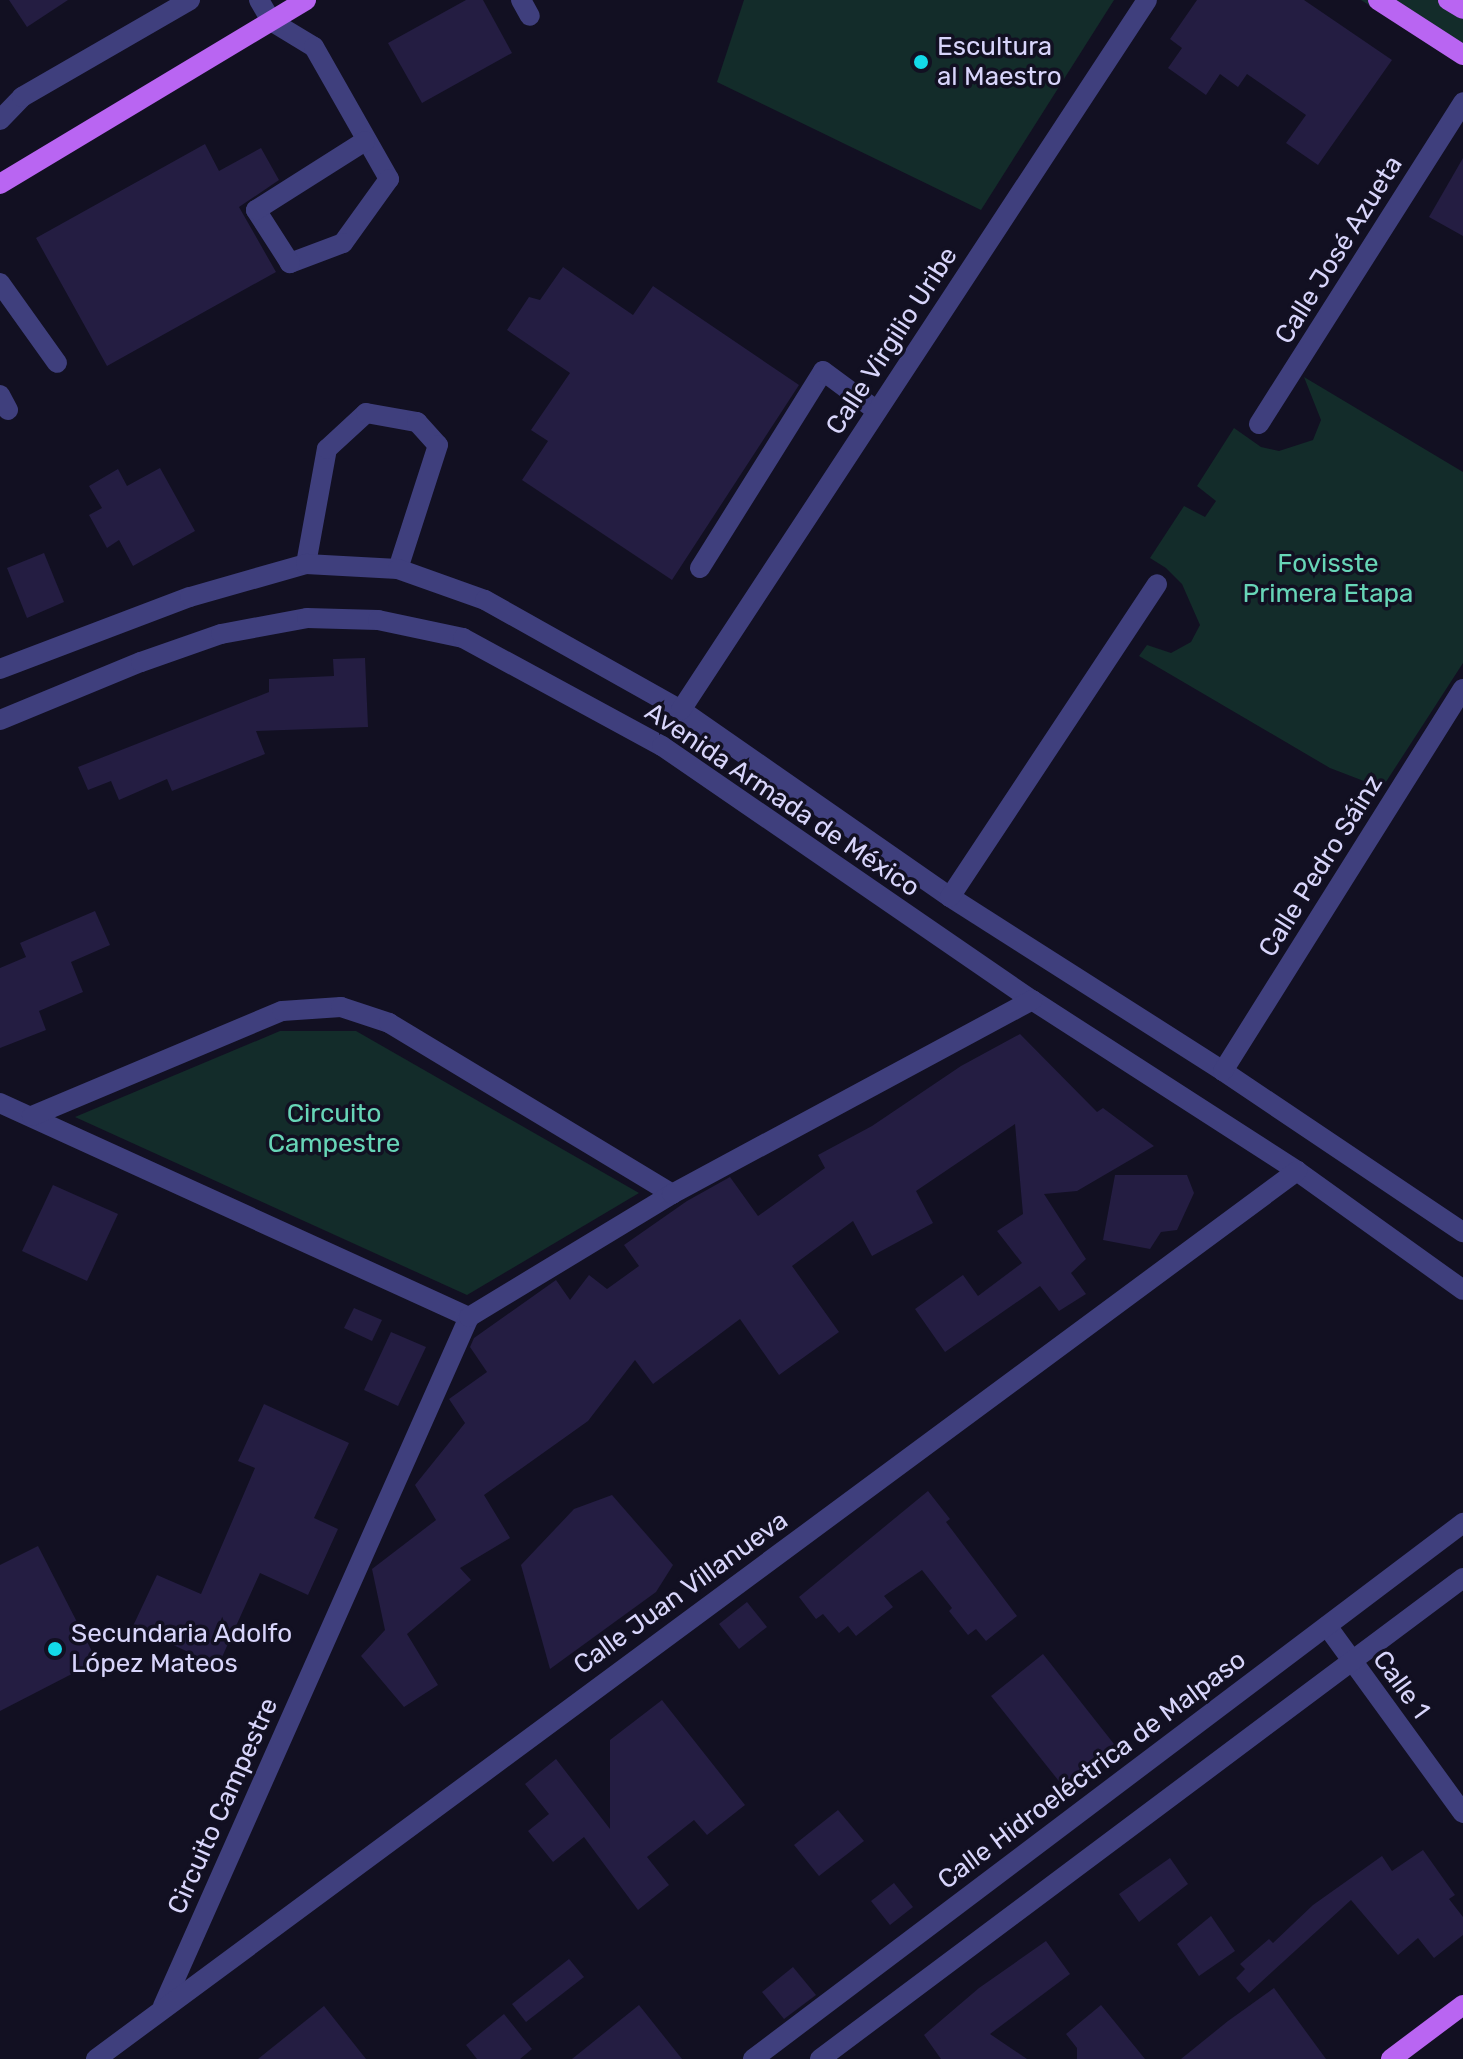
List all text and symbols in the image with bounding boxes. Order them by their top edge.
place label: Escultura al Maestro [937,31,1062,92]
marker: Escultura al Maestro [912,53,930,71]
street label: Calle José Azueta [1269,150,1409,350]
street label: Calle Virgilio Uribe [819,241,965,441]
park label: Fovisste Primera Etapa [1243,548,1413,610]
street label: Avenida Armada de México [638,696,926,904]
street label: Calle Pedro Sáinz [1253,769,1389,963]
park label: Circuito Campestre [268,1098,400,1160]
street label: Calle Juan Villanueva [568,1505,794,1681]
place label: Secundaria Adolfo López Mateos [71,1618,293,1680]
marker: Secundaria Adolfo López Mateos [46,1640,64,1658]
street label: Calle Hidroeléctrica de Malpaso [932,1644,1252,1896]
street label: Calle 1 [1366,1645,1436,1725]
street label: Circuito Campestre [161,1693,285,1919]

